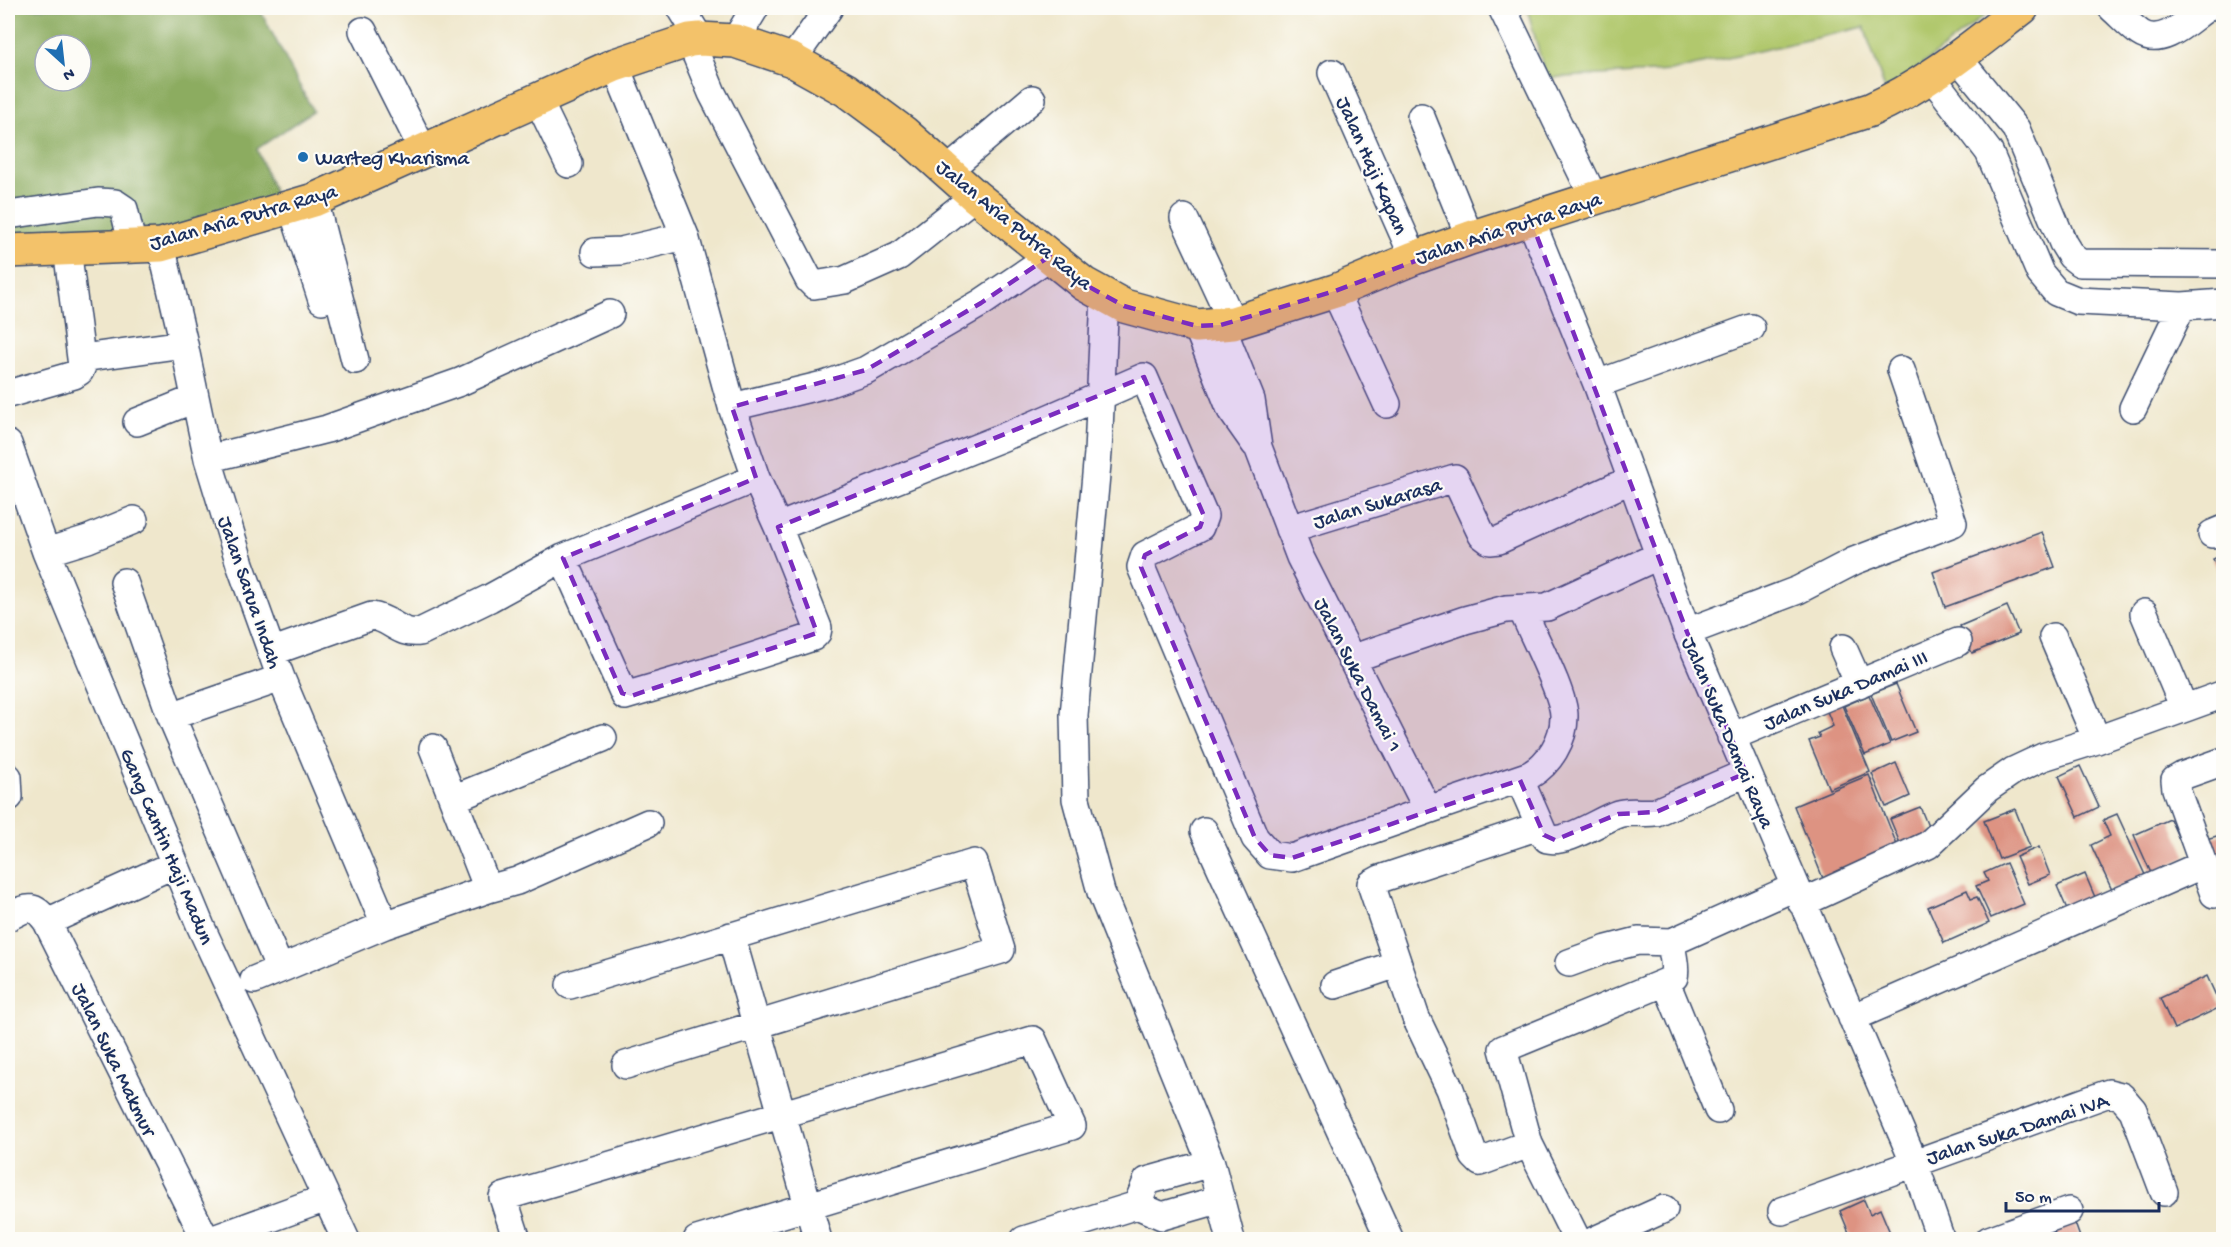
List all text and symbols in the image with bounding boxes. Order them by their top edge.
north arrow [33,33,93,93]
text: N [59,62,77,84]
street label: Jalan Haji Kapan [1328,94,1411,239]
place label: Warteg Kharisma [315,148,470,173]
marker: Warteg Kharisma [296,150,310,164]
street label: Jalan Aria Putra Raya [930,156,1097,298]
street label: Jalan Aria Putra Raya [147,180,342,258]
street label: Jalan Aria Putra Raya [1413,188,1606,272]
street label: Jalan Sukarasa [1311,474,1447,537]
street label: Jalan Sarua Indah [210,514,285,673]
street label: Jalan Suka Damai 1 [1306,594,1406,757]
street label: Jalan Suka Damai Raya [1674,634,1778,834]
street label: Jalan Suka Damai III [1760,646,1932,738]
street label: Gang Cantin Haji Madun [112,746,217,949]
street label: Jalan Suka Makmur [64,980,160,1143]
street label: Jalan Suka Damai IVA [1924,1090,2114,1173]
scale bar [2006,1175,2159,1213]
text: 50 m [2015,1188,2052,1209]

